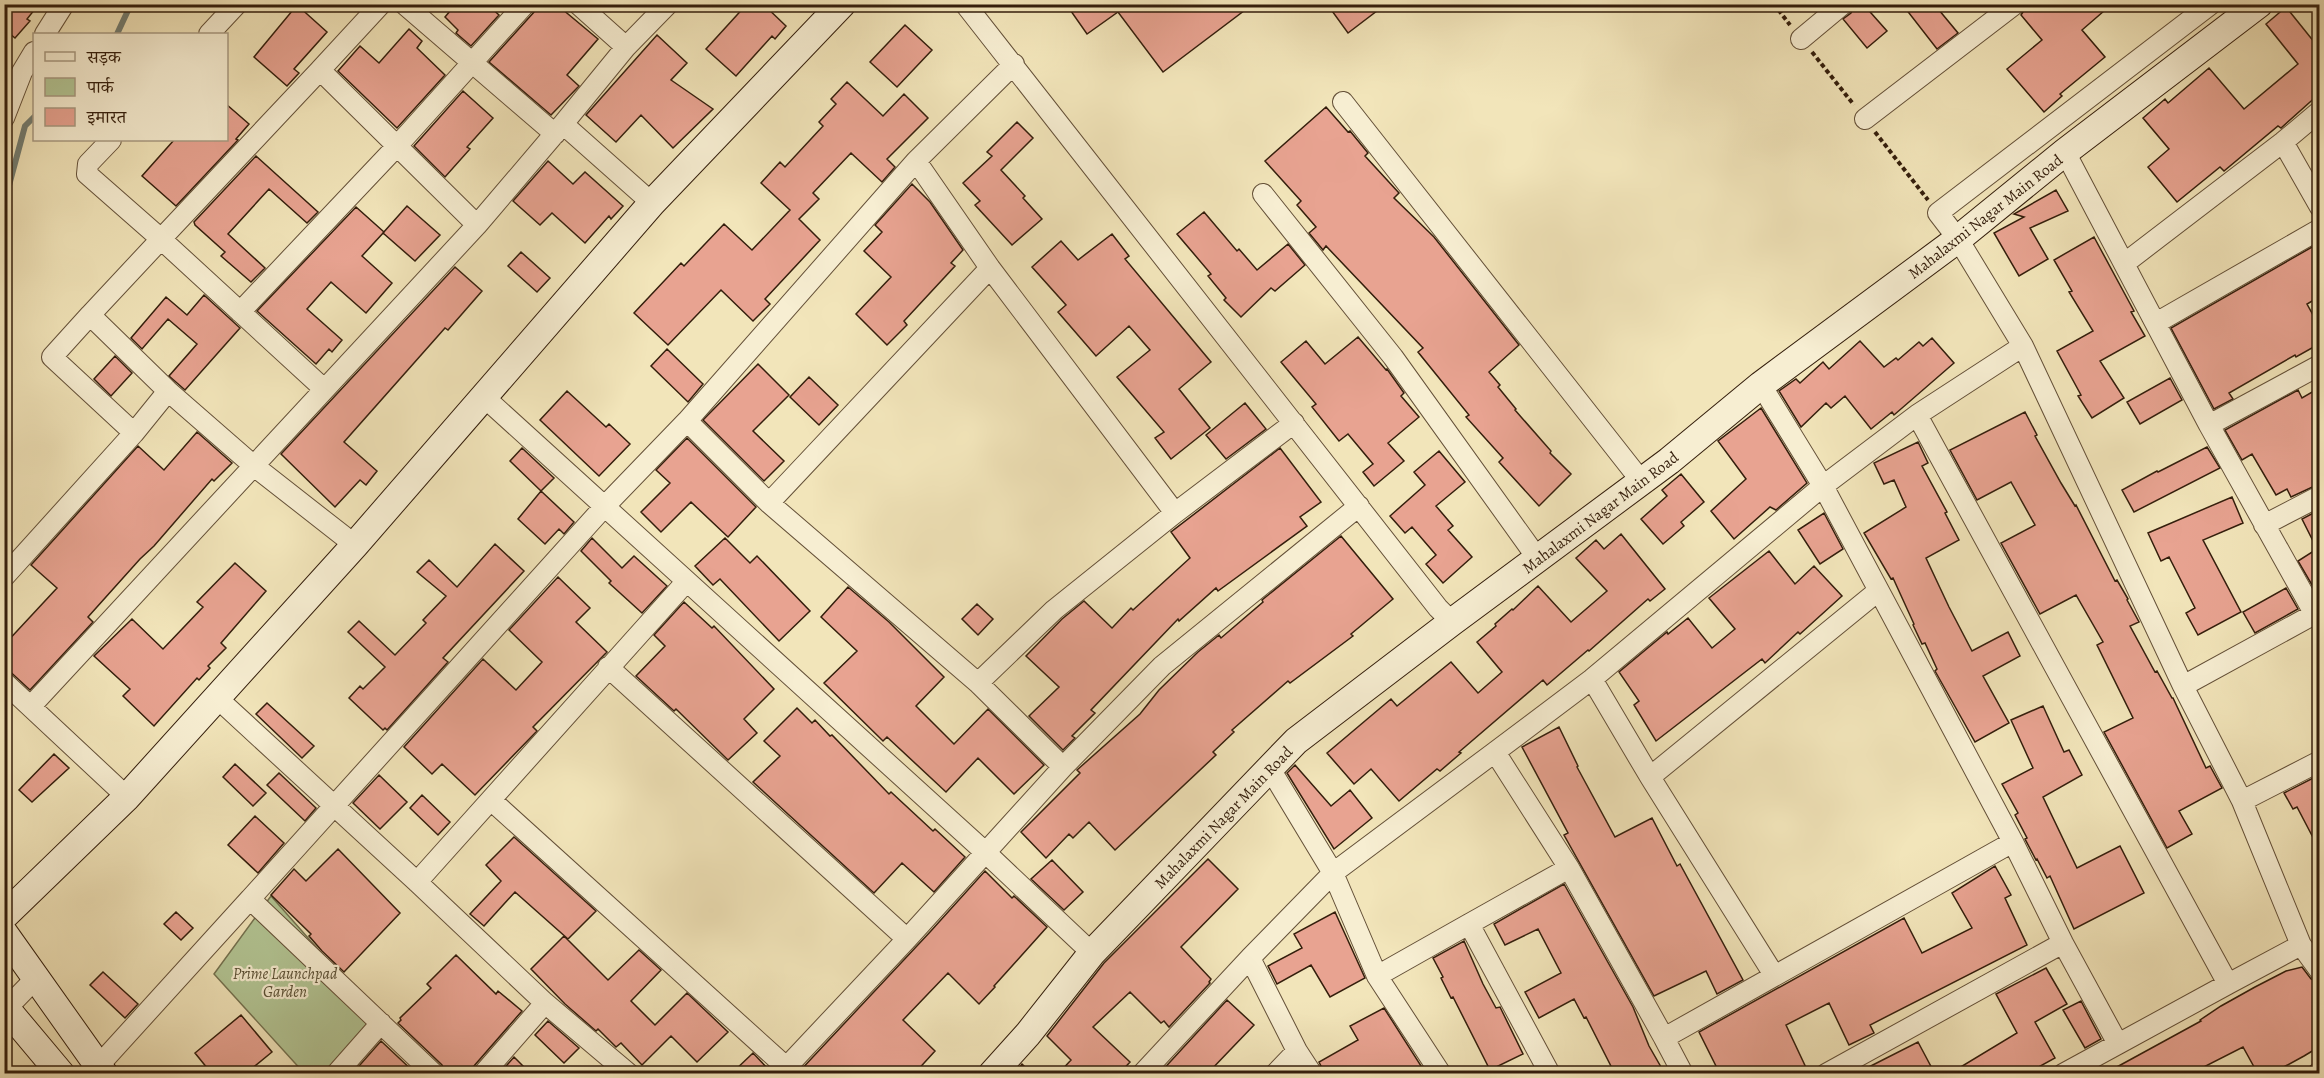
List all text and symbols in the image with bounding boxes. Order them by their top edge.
legend [33,33,228,141]
text: सड़क [86,45,122,69]
text: पार्क [86,75,115,99]
text: इमारत [86,105,127,129]
street label: Mahalaxmi Nagar Main Road [1904,149,2068,284]
street label: Mahalaxmi Nagar Main Road [1518,446,1684,579]
street label: Mahalaxmi Nagar Main Road [1150,741,1298,894]
park label: Prime Launchpad Garden [233,963,338,1003]

